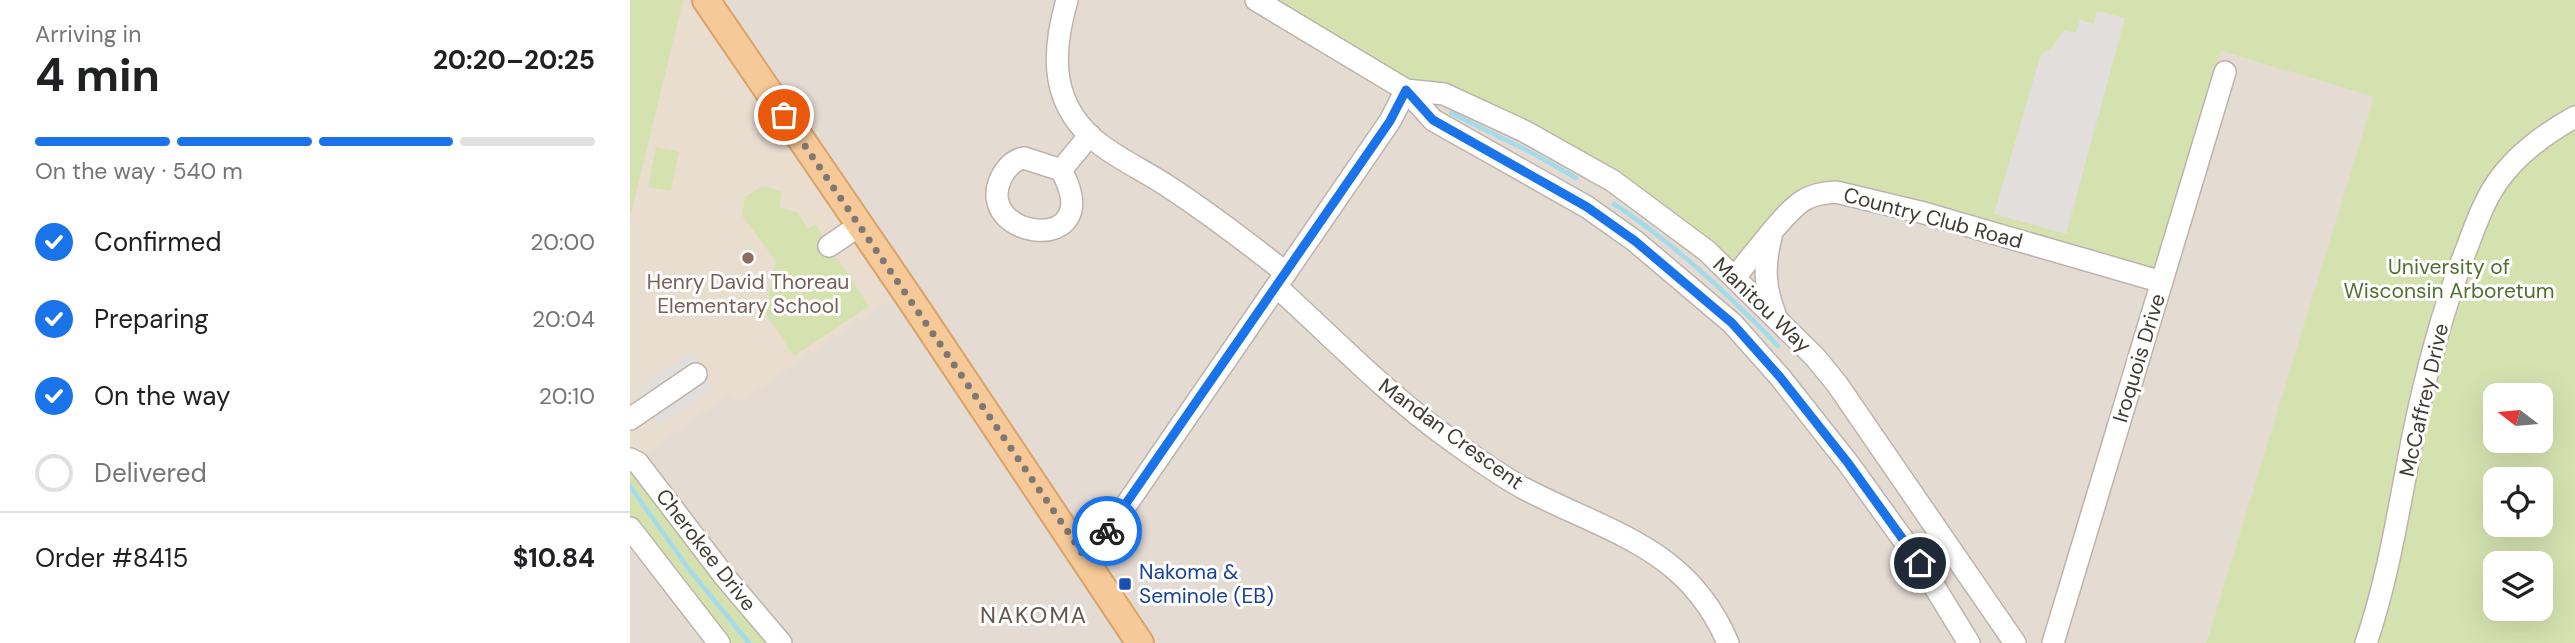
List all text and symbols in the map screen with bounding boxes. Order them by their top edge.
text: Arriving in [35,19,141,49]
text: 20:20–20:25 [433,43,595,77]
text: 4 min [35,45,160,105]
pin [754,85,814,145]
icon: bag [765,96,803,134]
text: On the way · 540 m [35,156,243,186]
street label: Country Club Road [1840,181,2026,255]
icon: check [35,223,73,261]
text: Confirmed [94,225,221,259]
text: 20:00 [530,227,595,257]
marker: Henry David Thoreau Elementary School [740,250,756,266]
street label: Manitou Way [1707,251,1817,359]
park label: University of Wisconsin Arboretum [2344,253,2554,305]
place label: Henry David Thoreau Elementary School [647,268,849,320]
street label: Iroquois Drive [2106,290,2172,426]
icon: check [35,300,73,338]
text: Preparing [94,302,209,336]
text: 20:04 [532,304,595,334]
street label: McCaffrey Drive [2393,321,2455,479]
street label: Mandan Crescent [1373,372,1529,496]
icon: check [35,377,73,415]
text: On the way [94,379,230,413]
text: 20:10 [539,381,595,411]
north arrow [2483,383,2553,453]
map controls [2483,383,2553,621]
text: Delivered [94,456,207,490]
button: locate [2483,467,2553,537]
street label: Cherokee Drive [649,483,763,617]
courier [1072,496,1142,566]
icon: bike [1088,512,1126,550]
pin [1890,533,1950,593]
text: Order #8415 [35,541,188,575]
text: $10.84 [513,541,595,575]
icon: home [1901,544,1939,582]
button: layers [2483,551,2553,621]
place label: Nakoma & Seminole (EB) [1139,558,1274,610]
marker: Nakoma & Seminole (EB) [1117,576,1133,592]
district label: NAKOMA [980,600,1088,630]

